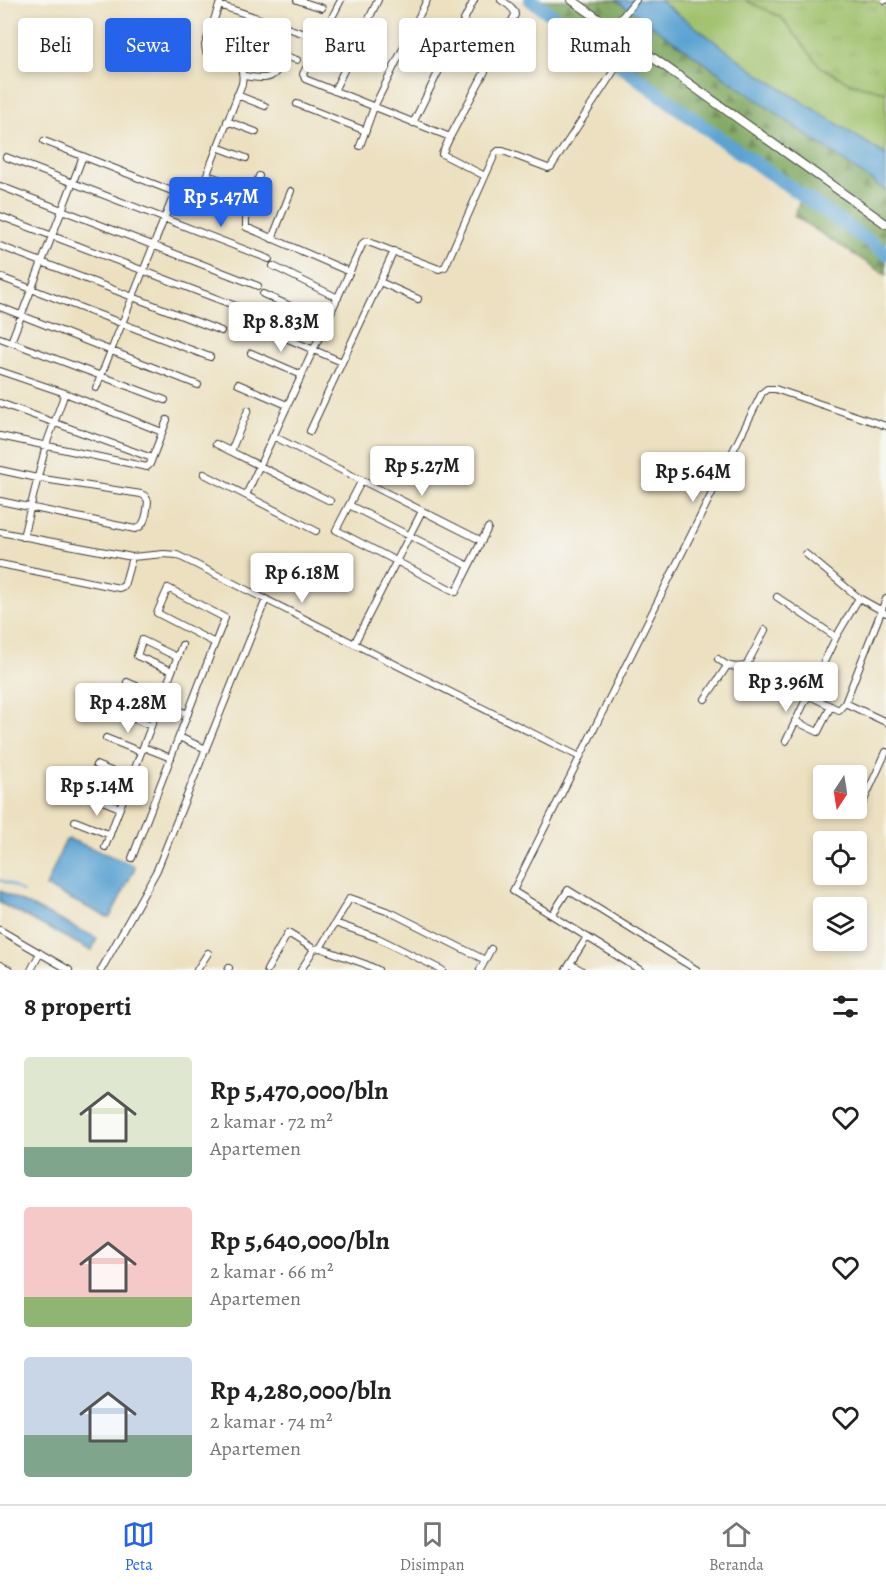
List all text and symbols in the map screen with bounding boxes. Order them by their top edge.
chip: Beli [18,18,93,72]
chip: Sewa [105,18,191,72]
chip: Filter [203,18,291,72]
chip: Baru [303,18,387,72]
chip: Apartemen [399,18,536,72]
chip: Rumah [548,18,652,72]
pin: Rp 5.47M [159,177,283,228]
text: Rp 5.47M [183,183,259,210]
pin: Rp 8.83M [219,302,343,353]
text: Rp 8.83M [243,308,319,335]
pin: Rp 5.27M [360,446,484,497]
text: Rp 5.27M [384,452,460,479]
pin: Rp 5.64M [631,452,755,503]
text: Rp 5.64M [655,458,731,485]
pin: Rp 6.18M [240,553,364,604]
text: Rp 6.18M [264,559,340,586]
pin: Rp 3.96M [724,662,848,713]
text: Rp 3.96M [748,668,824,695]
pin: Rp 4.28M [66,683,190,734]
text: Rp 4.28M [89,689,167,716]
north arrow [813,765,867,819]
map controls [813,765,867,951]
pin: Rp 5.14M [35,766,159,817]
text: Rp 5.14M [60,772,134,799]
button: locate [813,831,867,885]
button: layers [813,897,867,951]
text: 8 properti [24,989,132,1024]
icon: filters [829,990,862,1023]
text: Rp 5,470,000/bln [210,1073,389,1108]
icon: home [72,1081,144,1153]
icon: heart [829,1101,862,1134]
text: 2 kamar · 72 m² [210,1108,333,1135]
text: Apartemen [210,1135,301,1162]
text: Rp 5,640,000/bln [210,1223,390,1258]
icon: home [72,1231,144,1303]
icon: heart [829,1251,862,1284]
text: 2 kamar · 66 m² [210,1258,333,1285]
text: Apartemen [210,1285,301,1312]
text: Rp 4,280,000/bln [210,1373,392,1408]
icon: home [72,1381,144,1453]
icon: heart [829,1401,862,1434]
text: 2 kamar · 74 m² [210,1408,332,1435]
text: Apartemen [210,1435,301,1462]
tab: Peta [122,1518,155,1576]
tab: Disimpan [400,1518,464,1576]
tab: Beranda [709,1518,764,1576]

